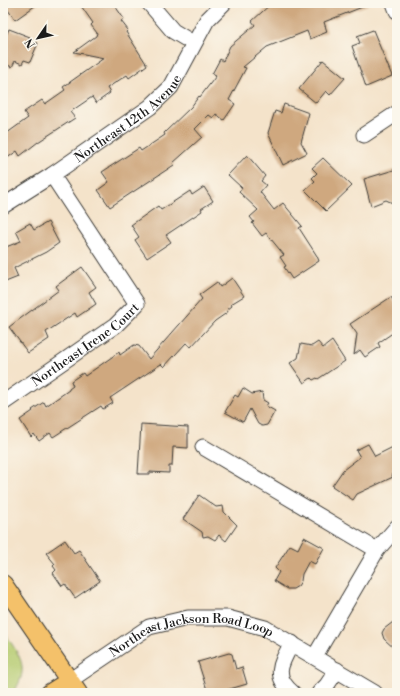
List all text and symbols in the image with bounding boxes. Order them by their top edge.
north arrow [18,18,58,58]
text: N [22,35,39,51]
street label: Northeast 12th Avenue [71,72,185,166]
street label: Northeast Irene Court [29,300,143,390]
street label: Northeast Jackson Road Loop [106,611,277,661]

